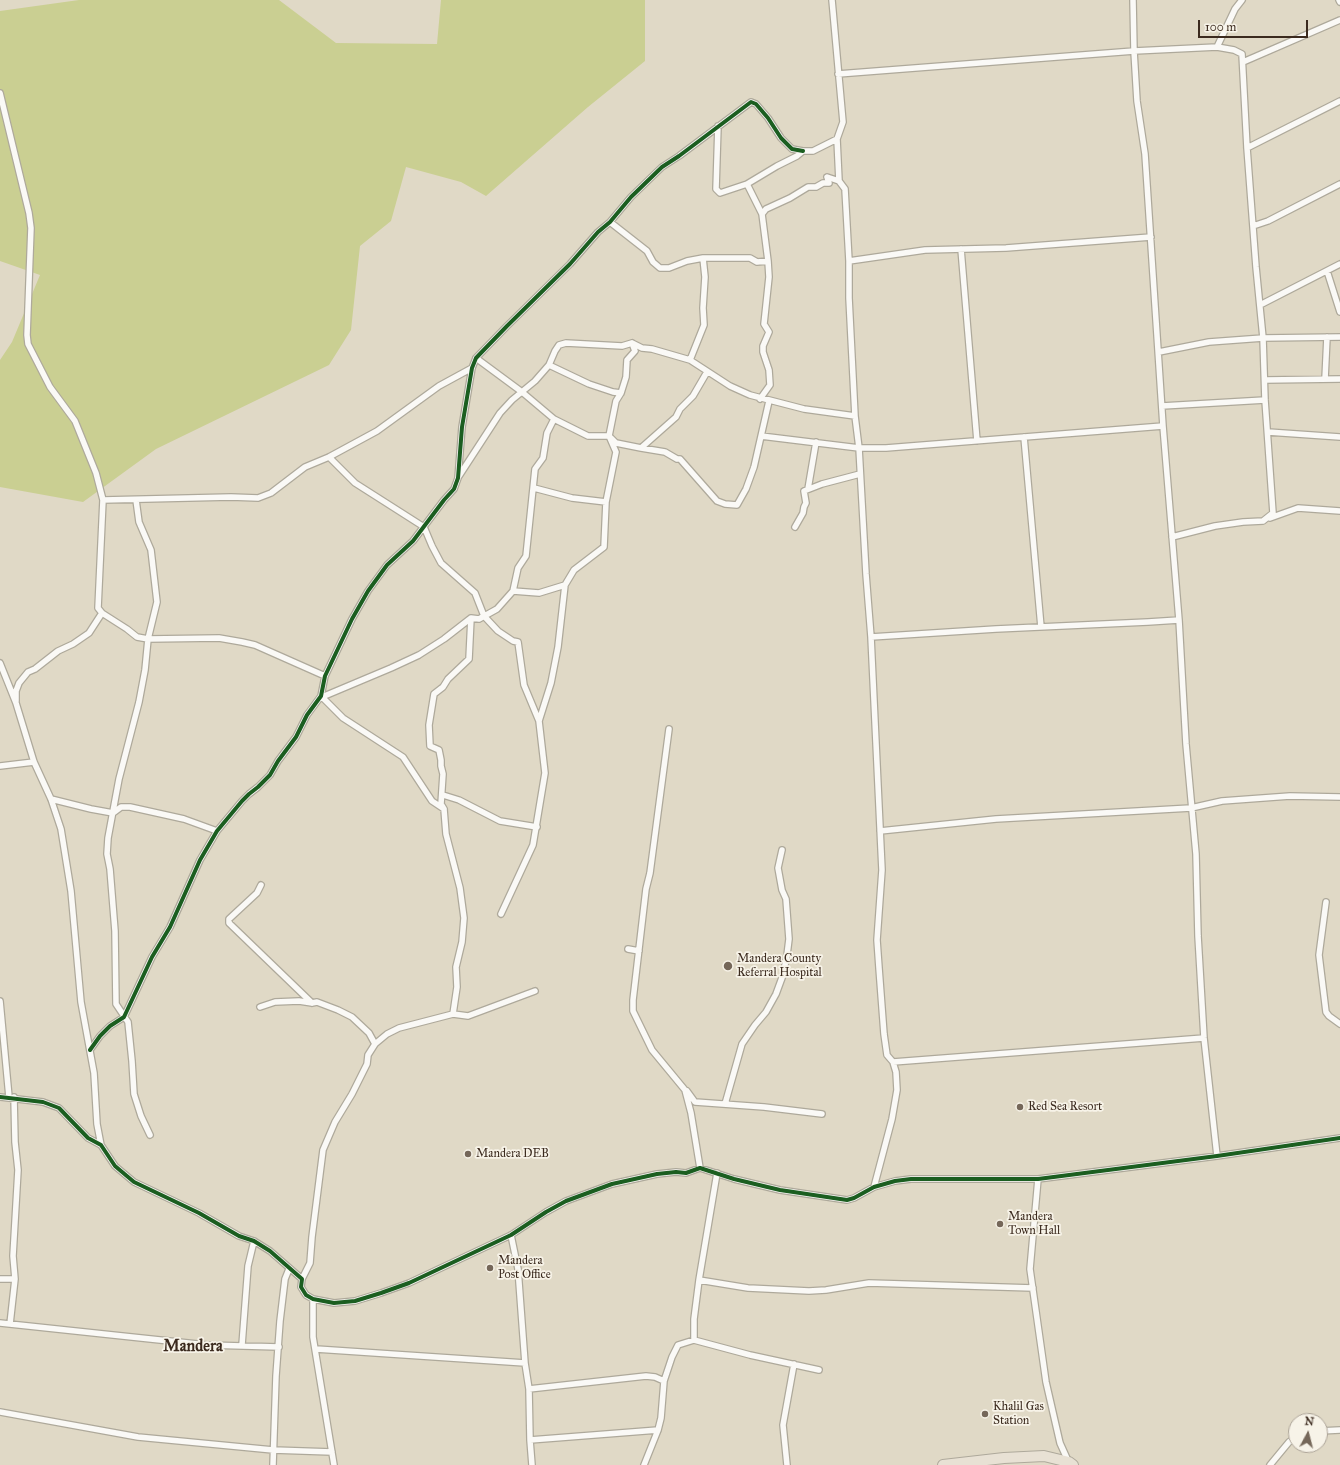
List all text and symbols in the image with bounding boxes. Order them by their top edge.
scale bar [1200,12,1310,38]
text: 100 m [1205,20,1236,34]
place label: Mandera County Referral Hospital [737,952,822,980]
marker: Mandera County Referral Hospital [722,960,734,972]
place label: Red Sea Resort [1028,1100,1102,1114]
marker: Red Sea Resort [1015,1102,1025,1112]
place label: Mandera DEB [476,1147,549,1161]
marker: Mandera DEB [463,1149,473,1159]
place label: Mandera Town Hall [1008,1210,1060,1238]
marker: Mandera Town Hall [995,1219,1005,1229]
place label: Mandera Post Office [498,1254,551,1282]
marker: Mandera Post Office [485,1263,495,1273]
district label: Mandera [163,1337,223,1357]
place label: Khalil Gas Station [993,1400,1044,1428]
marker: Khalil Gas Station [980,1409,990,1419]
north arrow [1288,1413,1328,1453]
text: N [1304,1415,1315,1429]

